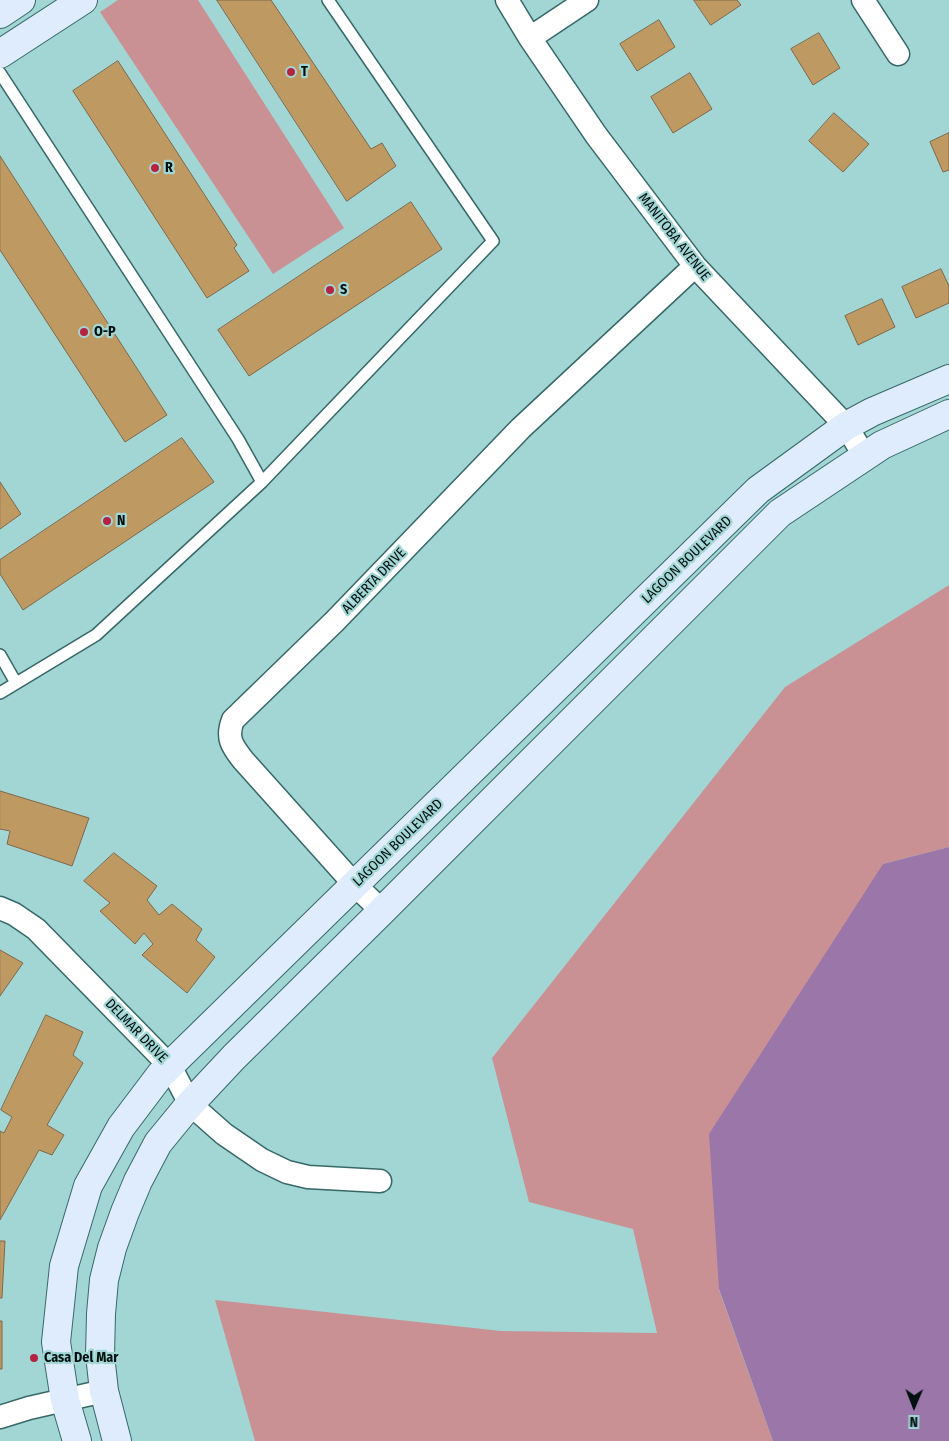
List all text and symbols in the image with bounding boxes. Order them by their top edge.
place label: T [301,64,308,80]
marker: T [285,66,297,78]
place label: R [165,160,173,176]
marker: R [149,162,161,174]
street label: MANITOBA AVENUE [635,190,713,284]
place label: S [340,282,347,298]
marker: S [324,284,336,296]
place label: O-P [94,324,116,340]
marker: O-P [78,326,90,338]
place label: N [117,513,125,529]
street label: LAGOON BOULEVARD [639,513,735,607]
marker: N [101,515,113,527]
street label: ALBERTA DRIVE [339,545,409,617]
street label: LAGOON BOULEVARD [350,796,446,890]
street label: DELMAR DRIVE [101,996,171,1066]
place label: Casa Del Mar [44,1350,118,1366]
marker: Casa Del Mar [28,1352,40,1364]
north arrow [889,1381,939,1431]
text: N [909,1413,918,1430]

